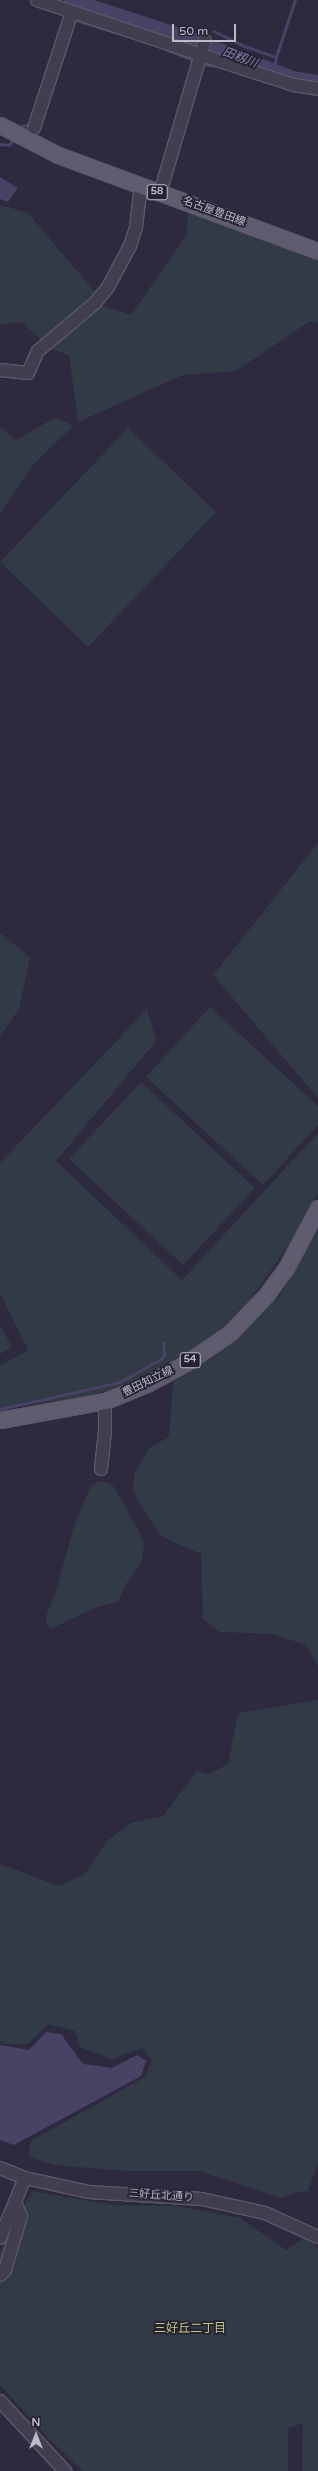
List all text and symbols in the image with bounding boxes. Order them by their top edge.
scale bar [174,16,238,42]
text: 50 m [179,24,208,38]
water label: 田籾川 [221,45,259,71]
road number: 58 [146,184,168,200]
street label: 名古屋豊田線 [181,195,247,229]
road number: 54 [179,1352,201,1368]
street label: 豊田知立線 [120,1364,176,1400]
street label: 三好丘北通り [128,2187,194,2205]
district label: 三好丘二丁目 [154,2322,226,2336]
north arrow [16,2415,56,2455]
text: N [32,2416,40,2429]

